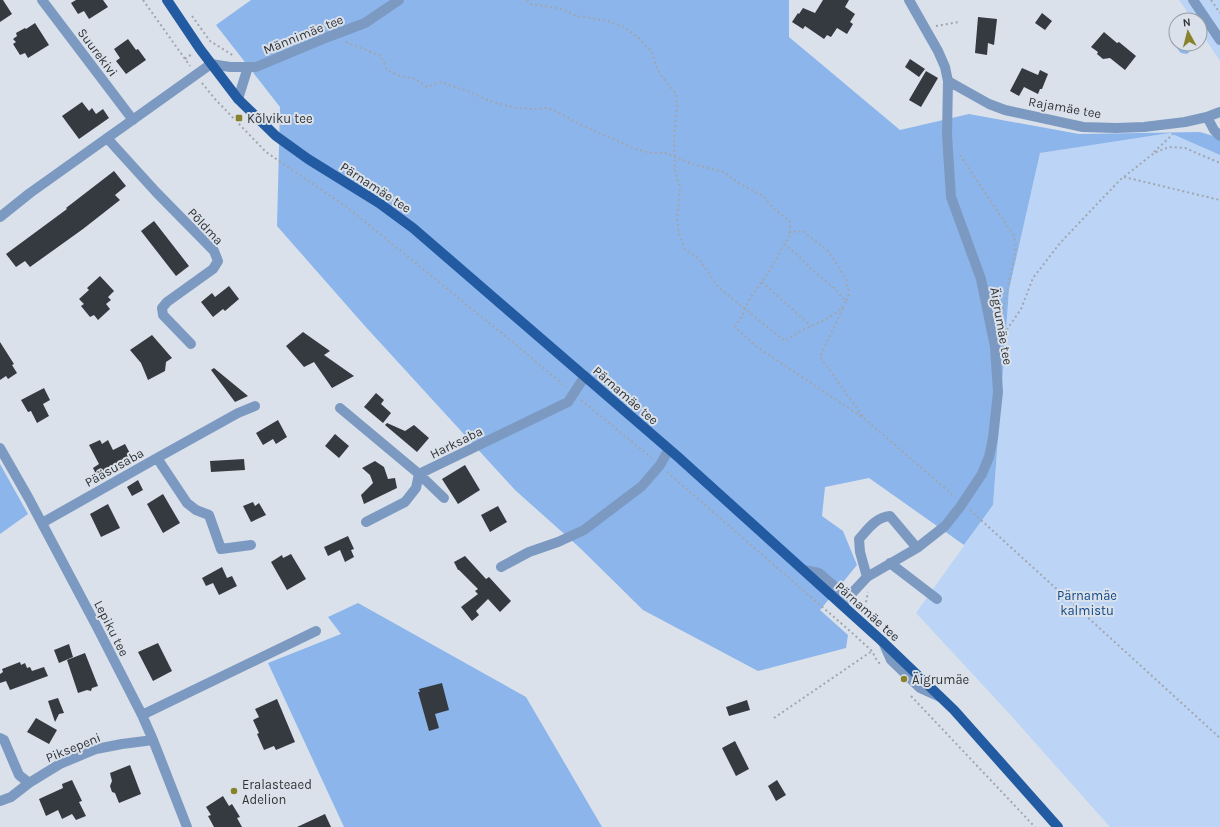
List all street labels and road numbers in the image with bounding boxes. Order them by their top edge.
street label: Männimäe tee [261,11,346,57]
street label: Suurekivi [75,25,121,79]
street label: Rajamäe tee [1027,94,1103,121]
street label: Pärnamäe tee [338,159,414,216]
street label: Põldma [185,205,226,248]
street label: Äigrumäe tee [987,286,1017,366]
street label: Pärnamäe tee [590,363,662,428]
street label: Harksaba [427,423,485,462]
street label: Pääsusaba [82,445,146,490]
street label: Pärnamäe tee [832,579,903,644]
street label: Lepiku tee [91,598,132,659]
street label: Piksepeni [44,730,103,765]

